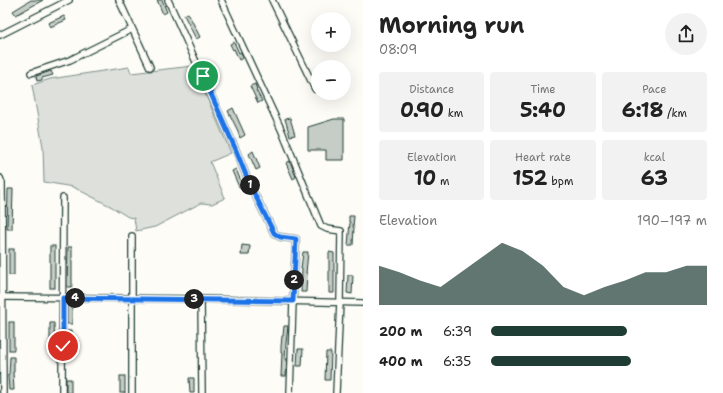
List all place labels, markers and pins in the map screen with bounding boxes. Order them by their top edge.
pin [186,59,220,93]
pin: 1 [240,175,260,195]
pin: 2 [284,270,304,290]
pin: 4 [65,288,85,308]
pin: 3 [184,289,204,309]
pin [46,329,80,363]

